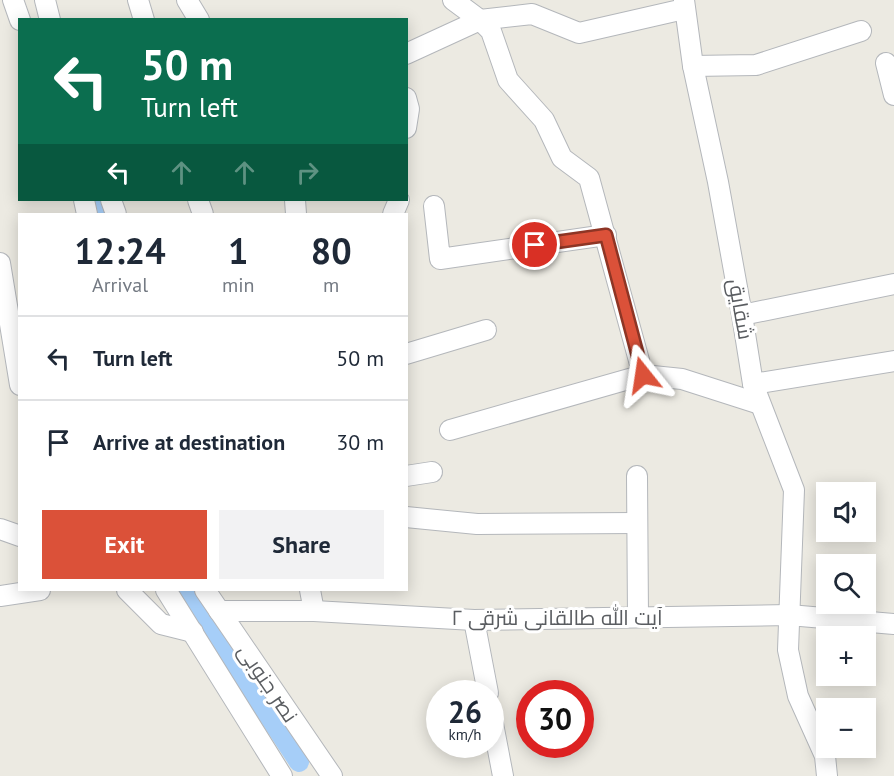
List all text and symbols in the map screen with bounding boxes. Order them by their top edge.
text: 50 m [141,37,233,92]
icon: left [42,42,120,120]
text: Turn left [141,90,238,124]
icon: left [102,156,135,189]
icon: ahead [165,156,198,189]
icon: ahead [228,156,261,189]
icon: right [291,156,324,189]
pin [509,219,560,270]
text: 12:24 [74,227,166,274]
text: 1 [228,227,248,274]
text: 80 [311,227,352,274]
icon: arrive [518,228,551,261]
text: Arrival [92,272,148,298]
text: min [222,272,255,298]
text: m [323,272,339,298]
street label: شقایق [722,276,760,342]
icon: left [42,342,75,375]
position arrow [611,343,675,407]
text: Turn left [93,344,173,372]
text: 50 m [336,344,384,372]
icon: arrive [42,426,75,459]
text: Arrive at destination [93,428,285,456]
text: 30 m [336,428,384,456]
map controls [816,482,876,758]
button: sound [816,482,876,542]
button: Exit [42,510,207,579]
button: Share [219,510,384,579]
button: search [816,554,876,614]
street label: آیت الله طالقانی شرقی ۲ [451,604,663,631]
button: + [816,626,876,686]
street label: نصر جنوبی [232,639,304,727]
speed limit sign: 30 [516,680,594,758]
text: 26 [448,692,482,731]
button: − [816,698,876,758]
text: km/h [449,725,481,744]

